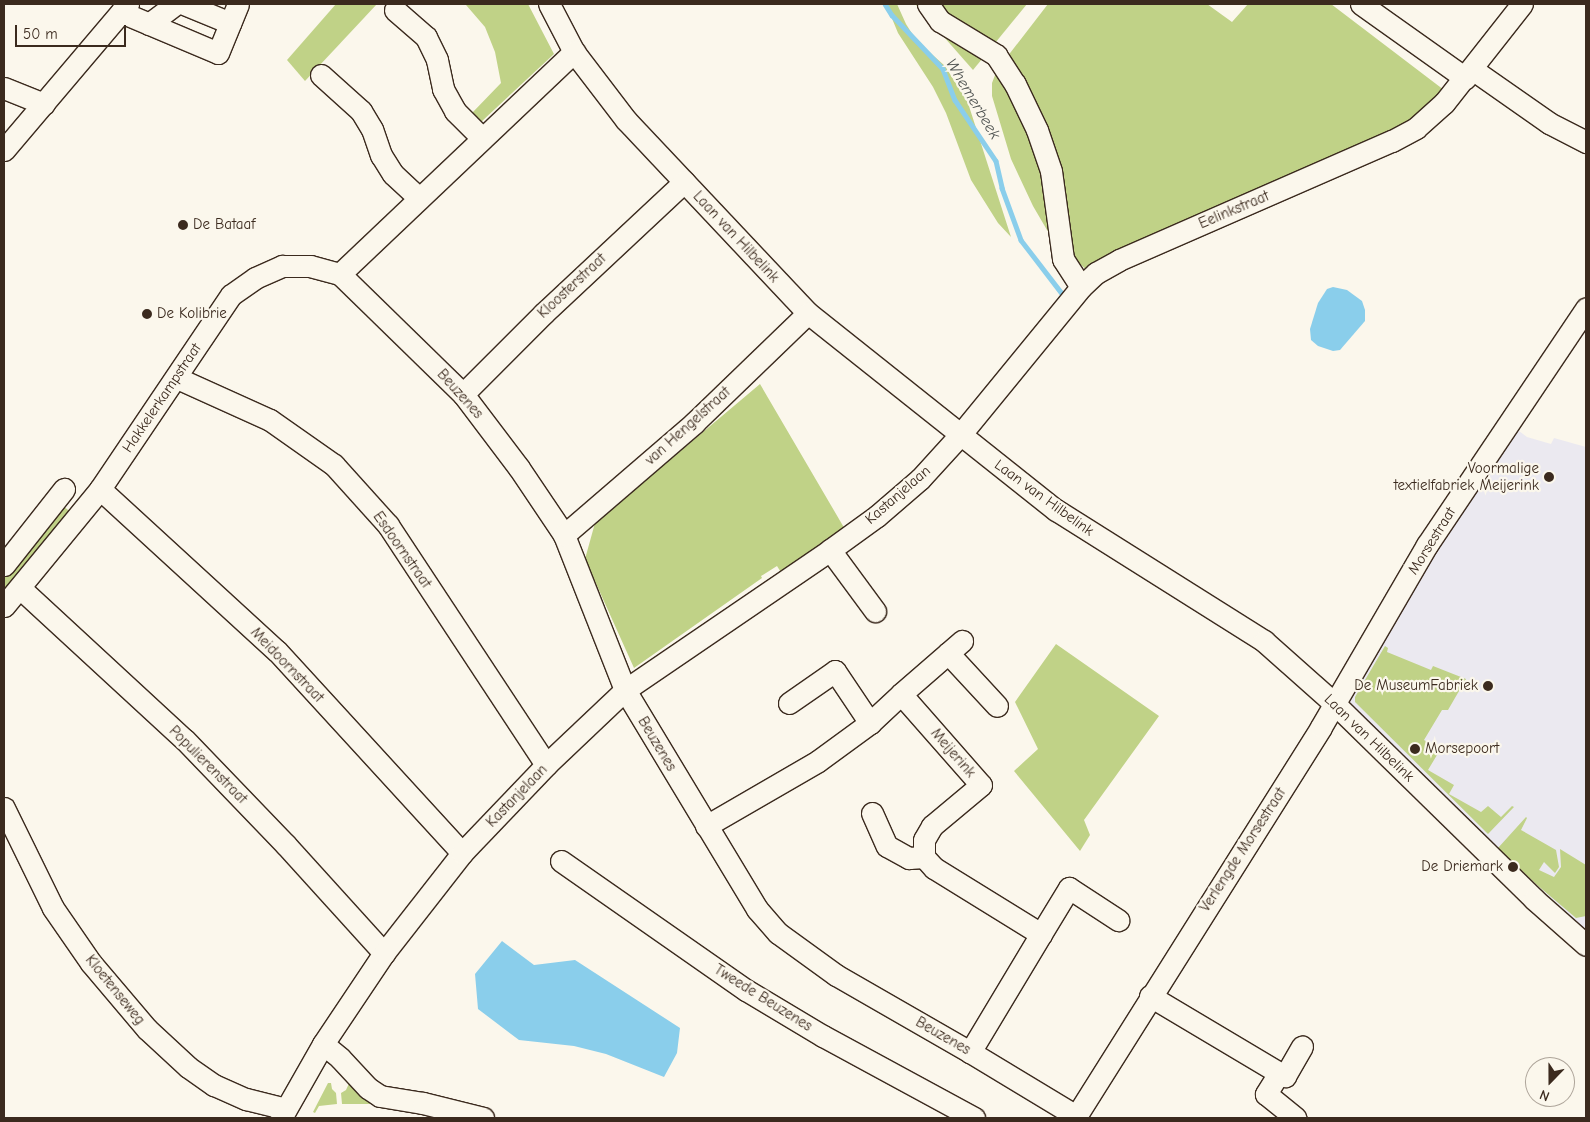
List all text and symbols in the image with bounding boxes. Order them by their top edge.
scale bar [18,15,129,47]
text: 50 m [23,25,58,43]
water label: Whemerbeek [941,55,1005,143]
street label: Eelinkstraat [1196,187,1272,233]
street label: Laan van Hilbelink [689,188,783,286]
place label: De Bataaf [193,216,256,234]
marker: De Bataaf [177,219,189,231]
street label: Kloosterstraat [534,250,610,322]
place label: De Kolibrie [157,305,227,323]
marker: De Kolibrie [141,308,153,320]
street label: Hakkelerkampstraat [119,340,205,456]
street label: Beuzenes [433,366,487,422]
street label: van Hengelstraat [642,383,734,469]
street label: Laan van Hilbelink [991,456,1097,540]
place label: Voormalige textielfabriek Meijerink [1394,459,1539,494]
street label: Kastanjelaan [862,462,934,528]
marker: Voormalige textielfabriek Meijerink [1543,471,1555,483]
street label: Morsestraat [1404,504,1460,578]
street label: Esdoornstraat [369,508,435,592]
street label: Meidoornstraat [247,624,327,706]
place label: De MuseumFabriek [1354,677,1478,695]
marker: De MuseumFabriek [1482,680,1494,692]
street label: Laan van Hilbelink [1320,690,1418,786]
street label: Beuzenes [634,714,680,774]
street label: Populierenstraat [165,722,251,808]
street label: Meijerink [927,725,979,781]
place label: Morsepoort [1425,740,1499,758]
marker: Morsepoort [1409,743,1421,755]
street label: Kastanjelaan [483,761,551,831]
street label: Verlengde Morsestraat [1196,785,1290,915]
place label: De Driemark [1421,858,1503,876]
marker: De Driemark [1507,861,1519,873]
street label: Kloetenseweg [81,951,149,1029]
street label: Tweede Beuzenes [711,961,815,1035]
street label: Beuzenes [912,1013,974,1059]
north arrow [1525,1057,1575,1107]
text: N [1537,1086,1552,1105]

